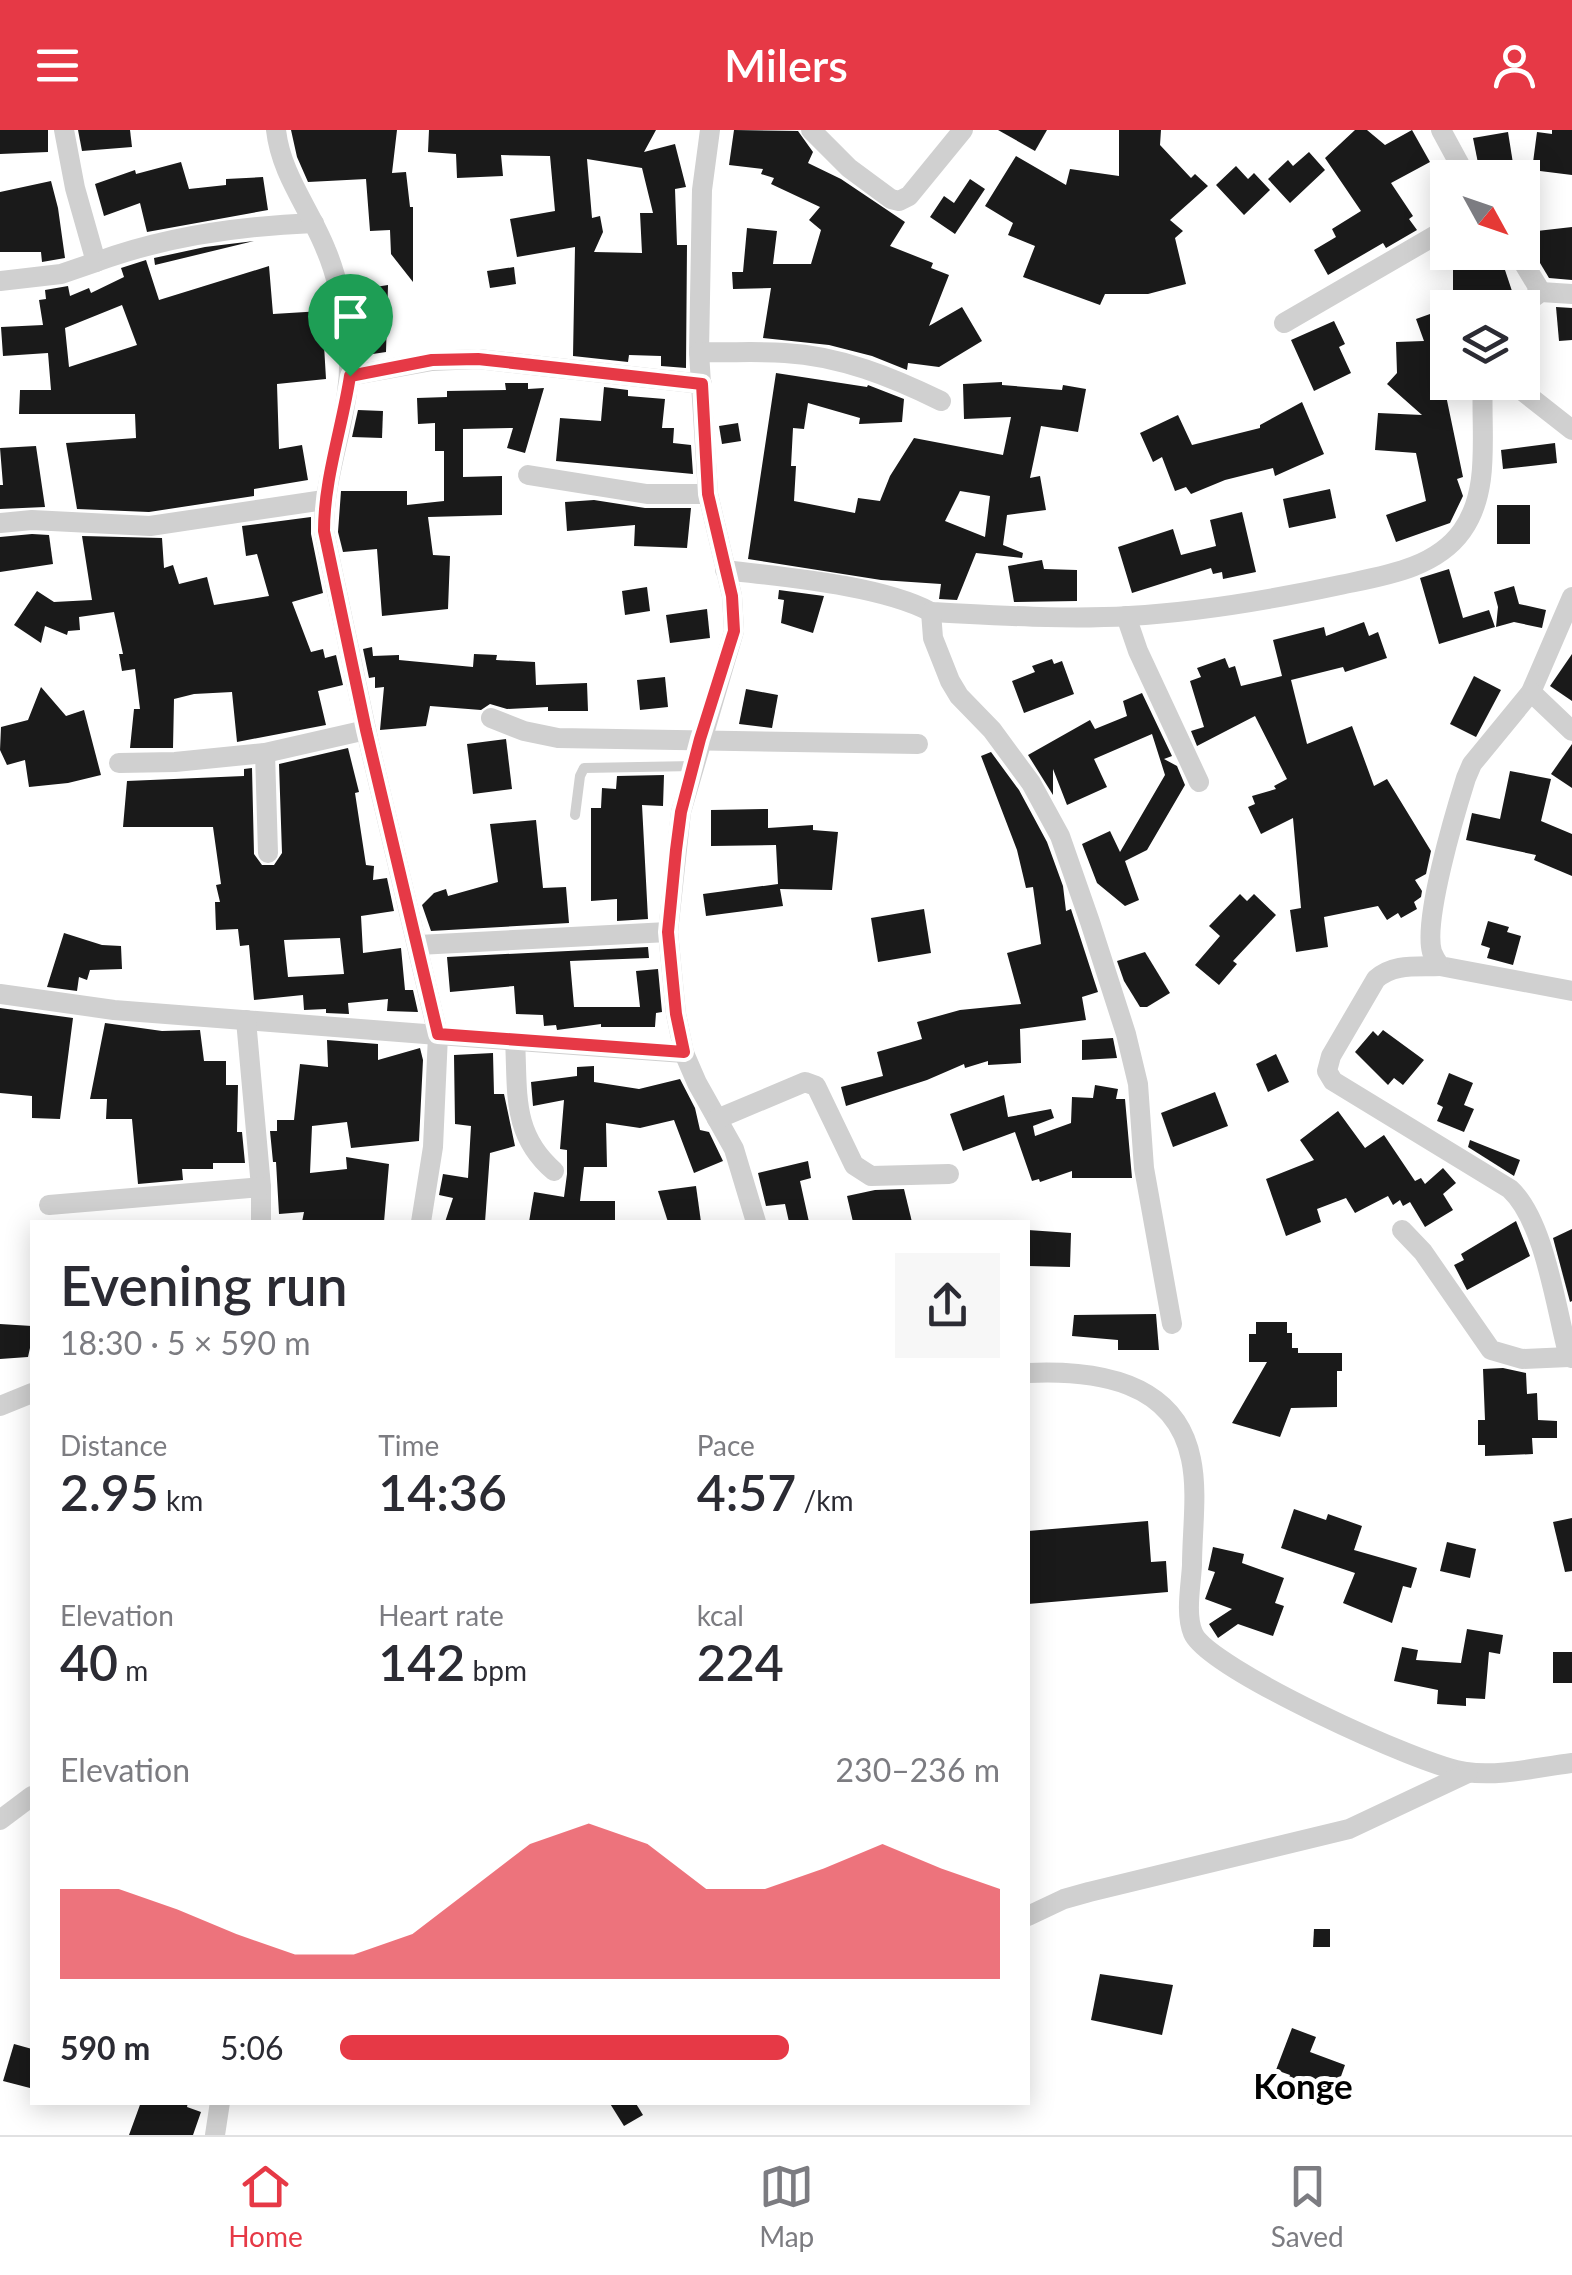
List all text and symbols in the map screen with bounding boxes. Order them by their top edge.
icon: menu [30,38,85,93]
text: Milers [724,38,848,92]
icon: person [1487,38,1542,93]
north arrow [1430,160,1540,270]
map controls [1430,160,1540,400]
pin [308,274,393,377]
icon: arrive [323,289,378,344]
button: layers [1430,290,1540,400]
text: Evening run [60,1252,348,1318]
button: share [895,1253,1000,1358]
text: 18:30 · 5 × 590 m [60,1323,311,1362]
text: Distance [60,1428,167,1462]
text: Time [378,1428,439,1462]
text: Pace [697,1428,755,1462]
text: 2.95 [60,1462,159,1522]
text: 14:36 [378,1462,507,1522]
text: 4:57 [697,1462,796,1522]
text: km [159,1483,203,1517]
text: /km [796,1483,853,1517]
text: Elevation [60,1598,174,1632]
text: Heart rate [378,1598,504,1632]
text: kcal [697,1598,744,1632]
text: 40 [60,1632,118,1692]
text: 142 [378,1632,465,1692]
text: 224 [697,1632,784,1692]
text: m [118,1653,148,1687]
text: bpm [465,1653,527,1687]
text: Elevation [60,1750,190,1789]
text: 230–236 m [836,1750,1000,1789]
text: 590 m [60,2028,150,2067]
text: 5:06 [220,2028,284,2067]
district label: Konge [1253,2064,1353,2106]
tab: Home [228,2159,303,2253]
tab: Map [759,2159,814,2253]
tab: Saved [1271,2159,1344,2253]

